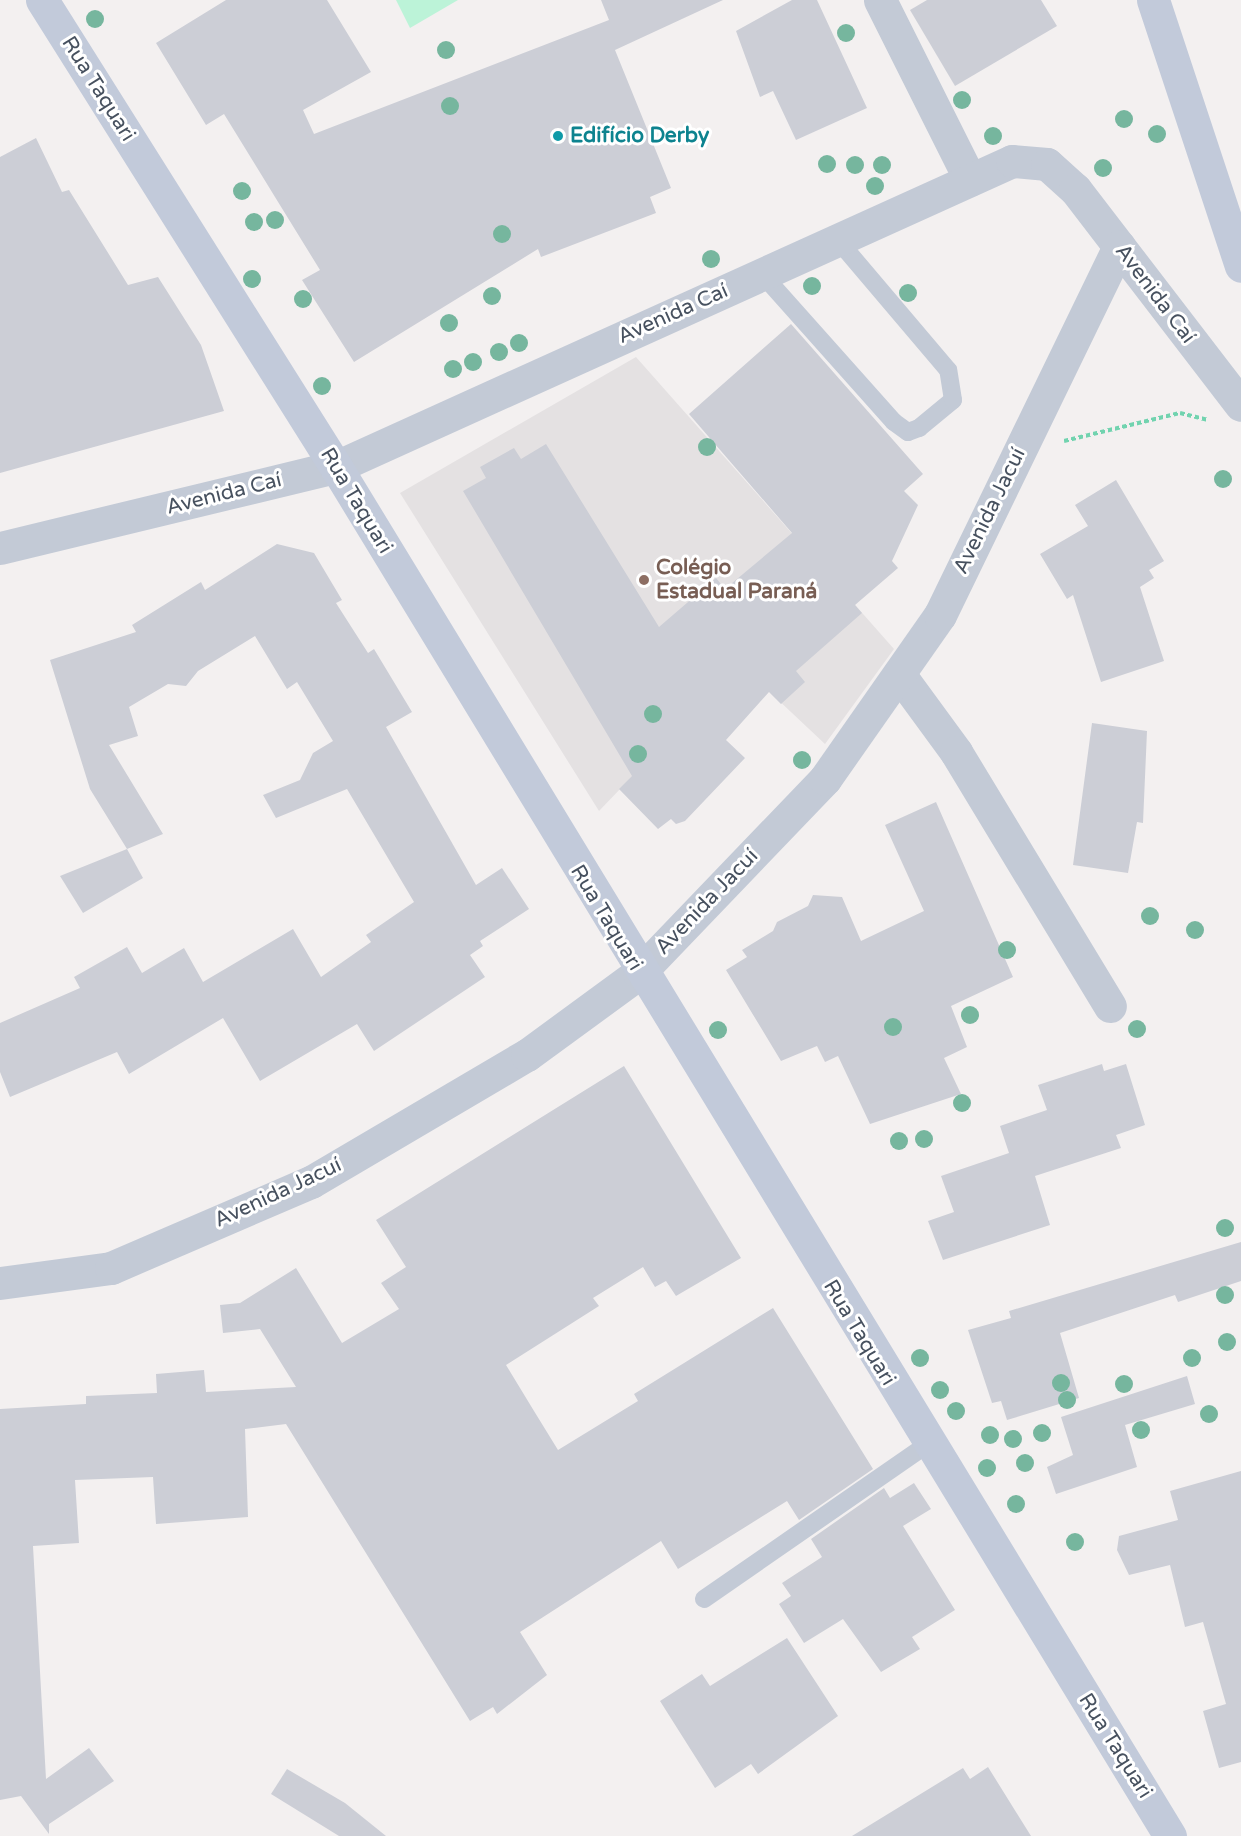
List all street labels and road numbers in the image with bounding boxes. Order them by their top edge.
street label: Rua Taquari [56,32,140,146]
street label: Avenida Caí [1109,239,1201,349]
street label: Avenida Caí [614,279,732,349]
street label: Rua Taquari [315,443,397,559]
street label: Avenida Jacuí [949,444,1031,578]
street label: Avenida Caí [164,468,284,520]
street label: Avenida Jacuí [650,844,764,960]
street label: Rua Taquari [565,860,647,976]
street label: Avenida Jacuí [211,1153,345,1233]
street label: Rua Taquari [818,1275,900,1391]
street label: Rua Taquari [1073,1689,1157,1803]

